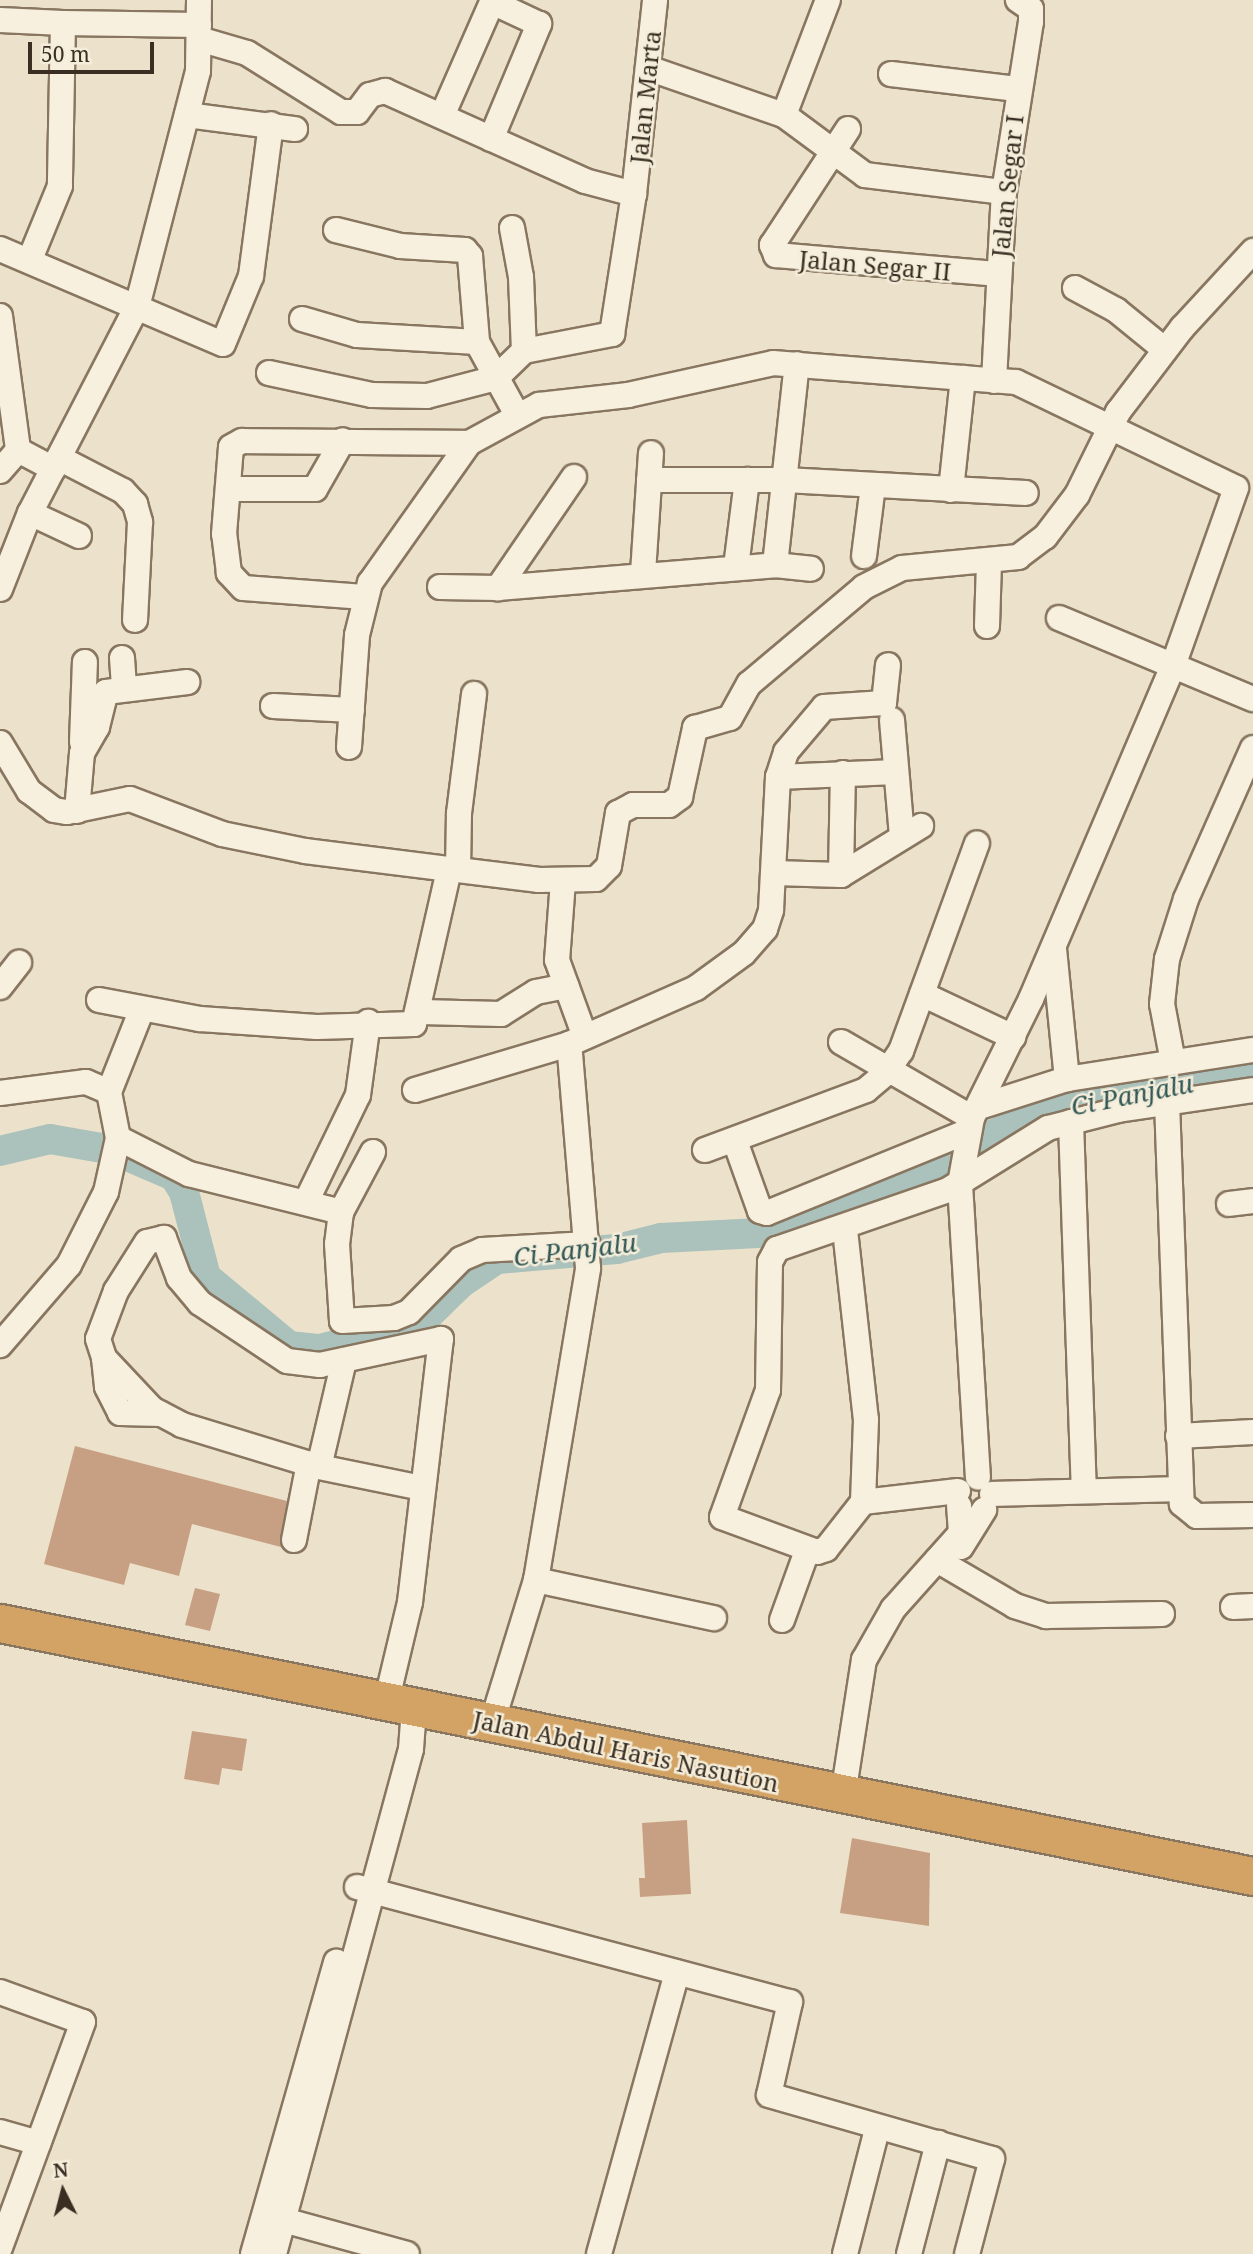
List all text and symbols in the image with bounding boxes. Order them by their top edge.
scale bar [32,28,158,72]
street label: Jalan Marta [624,29,666,165]
text: 50 m [41,40,90,68]
street label: Jalan Segar I [985,113,1029,259]
street label: Jalan Segar II [798,244,952,286]
water label: Ci Panjalu [1068,1068,1196,1122]
water label: Ci Panjalu [512,1227,638,1273]
street label: Jalan Abdul Haris Nasution [470,1704,782,1798]
north arrow [28,2156,98,2226]
text: N [52,2156,70,2184]

